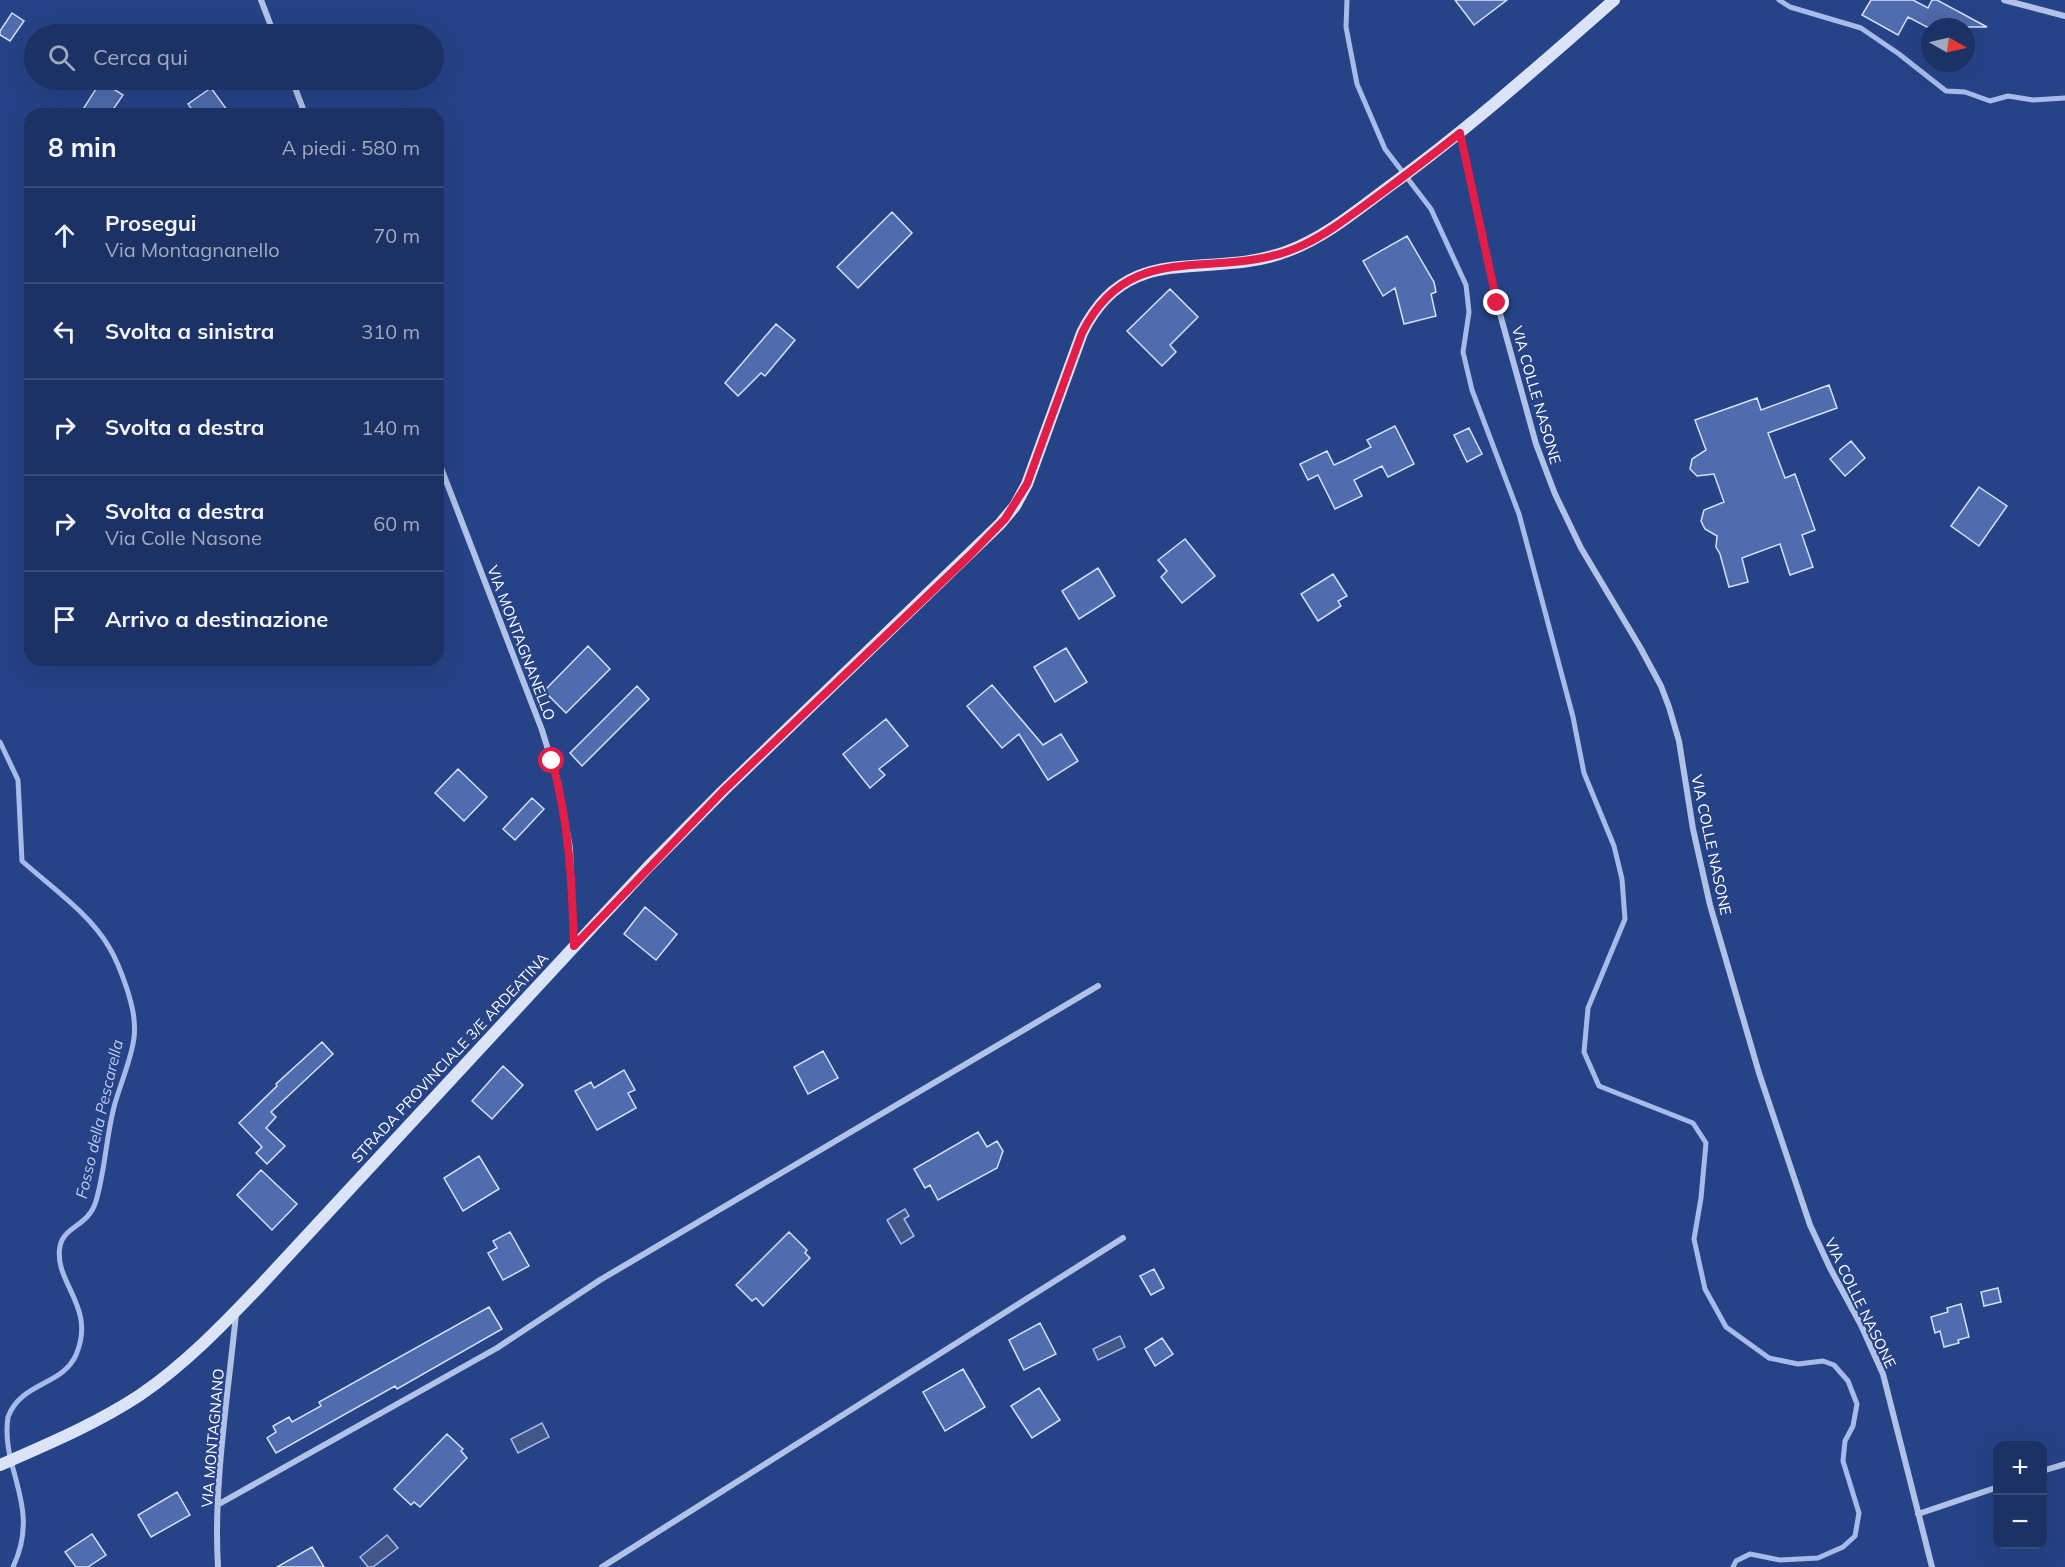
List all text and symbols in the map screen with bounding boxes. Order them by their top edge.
north arrow [1921,18,1975,72]
search box [24,24,444,90]
icon: search [45,41,78,74]
text: Cerca qui [93,43,188,71]
text: 8 min [48,131,117,164]
text: A piedi · 580 m [282,135,420,160]
text: Prosegui [105,209,197,237]
icon: ahead [48,219,81,252]
text: 70 m [373,223,420,248]
text: Via Montagnanello [105,237,280,262]
route end [1483,289,1509,315]
icon: left [48,315,81,348]
text: Svolta a sinistra [105,317,274,345]
text: 310 m [361,319,420,344]
street label: VIA COLLE NASONE [1508,324,1565,466]
icon: right [48,411,81,444]
text: Svolta a destra [105,413,264,441]
text: 140 m [361,415,420,440]
text: Svolta a destra [105,497,264,525]
icon: right [48,507,81,540]
text: 60 m [373,511,420,536]
text: Via Colle Nasone [105,525,262,550]
street label: VIA MONTAGNANELLO [483,563,560,723]
icon: arrive [48,603,81,636]
text: Arrivo a destinazione [105,605,328,633]
route start [538,747,564,773]
street label: VIA COLLE NASONE [1687,773,1736,917]
street label: STRADA PROVINCIALE 3/E ARDEATINA [347,949,552,1167]
water label: Fosso della Pescarella [71,1037,127,1200]
street label: VIA COLLE NASONE [1821,1234,1900,1371]
street label: VIA MONTAGNANO [197,1368,228,1508]
map controls [1993,1441,2047,1549]
button: + [1993,1441,2047,1495]
button: − [1993,1495,2047,1549]

